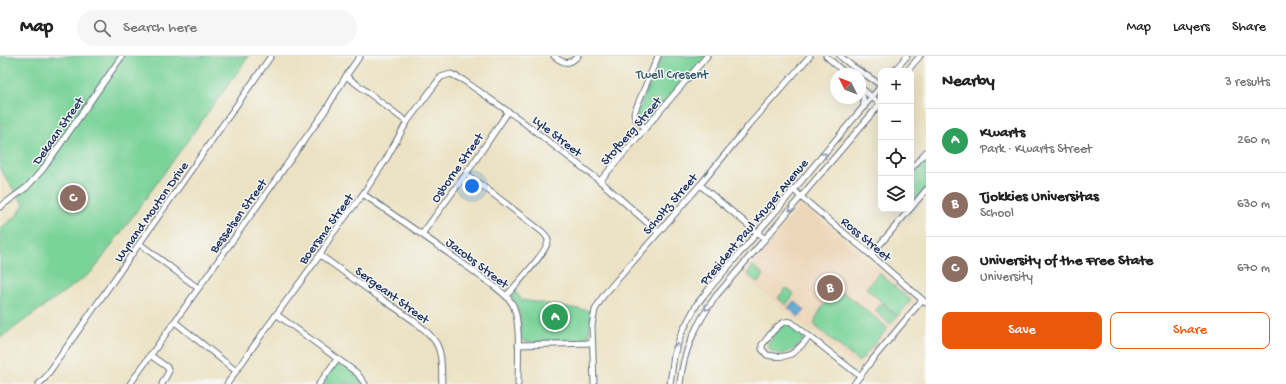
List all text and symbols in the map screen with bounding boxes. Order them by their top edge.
search box [77,10,357,46]
text: Map [20,16,53,39]
icon: search [91,17,113,39]
text: Search here [123,19,197,37]
text: Map [1127,19,1151,36]
text: Layers [1173,19,1210,36]
text: Share [1232,19,1266,36]
park label: Twell Cresent [635,68,710,83]
north arrow [830,68,866,104]
map controls [878,68,914,212]
button: + [878,68,914,104]
text: Nearby [942,72,995,92]
text: 3 results [1225,75,1270,90]
street label: Dekaan Street [30,93,89,169]
street label: Stofberg Street [598,93,667,169]
button: − [878,104,914,140]
street label: Lyle Street [529,113,585,162]
text: Kwarts [980,124,1025,142]
street label: Osborne Street [429,129,489,206]
text: A [951,133,959,148]
text: 260 m [1237,133,1270,148]
button: locate [878,140,914,176]
text: Park · Kwarts Street [980,142,1092,157]
one-way arrow [819,152,826,160]
street label: President Paul Kruger Avenue [697,156,812,290]
street label: Wynand Mouton Drive [112,159,193,266]
street label: Scholtz Street [640,170,703,238]
street label: Besselsen Street [207,175,272,257]
your location [462,176,482,196]
button: layers [878,176,914,212]
pin: C [60,183,86,213]
text: Tjokkies Universitas [980,188,1099,206]
street label: Boersma Street [296,190,359,269]
text: B [952,197,958,212]
text: 630 m [1237,197,1270,212]
one-way arrow [789,204,796,211]
text: School [980,206,1014,221]
street label: Ross Street [837,215,895,266]
street label: Jacobs Street [442,236,512,293]
text: University of the Free State [980,252,1153,270]
text: C [951,261,959,276]
text: 670 m [1237,261,1270,276]
street label: Sergeant Street [352,264,433,329]
text: University [980,270,1033,285]
pin: B [817,273,843,303]
pin: A [542,302,568,332]
one-way arrow [704,304,712,311]
button: Save [942,312,1102,349]
button: Share [1110,312,1270,349]
one-way arrow [672,342,681,349]

